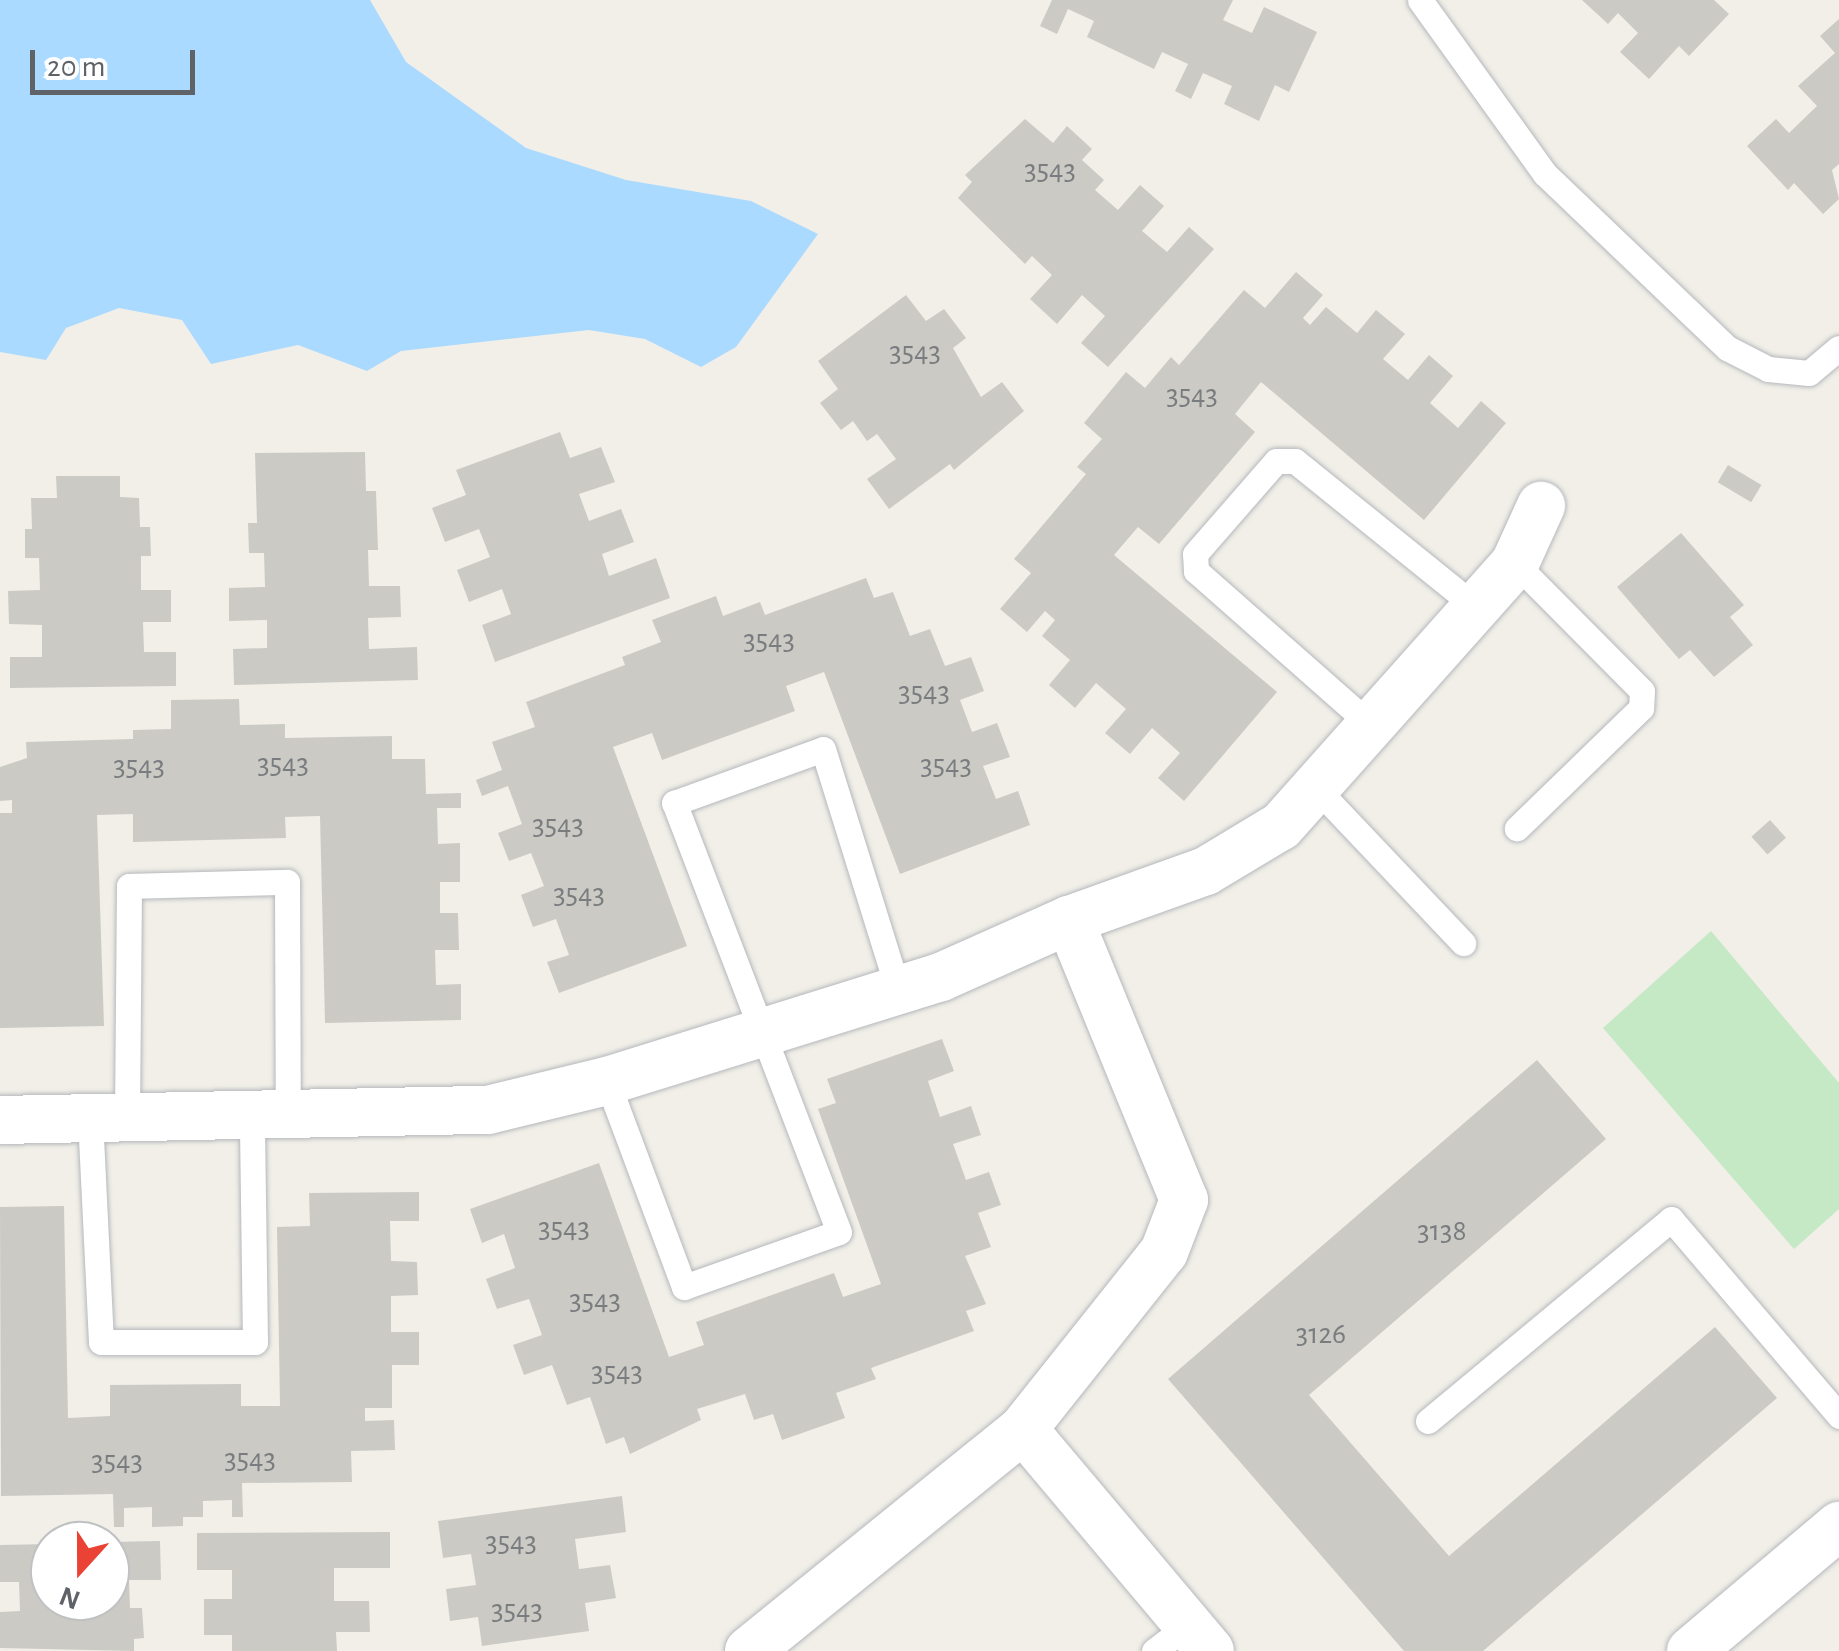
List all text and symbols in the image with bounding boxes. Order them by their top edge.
scale bar [35,30,200,92]
text: 20 m [47,52,105,82]
house number: 3543 [1024,152,1076,188]
house number: 3543 [889,334,941,370]
house number: 3543 [1166,377,1218,413]
house number: 3543 [743,622,795,658]
house number: 3543 [898,674,950,710]
house number: 3543 [257,746,309,782]
house number: 3543 [920,747,972,783]
house number: 3543 [113,748,165,784]
house number: 3543 [532,807,584,843]
house number: 3543 [553,876,605,912]
house number: 3543 [538,1210,590,1246]
house number: 3138 [1417,1213,1467,1249]
house number: 3543 [569,1282,621,1318]
house number: 3126 [1296,1316,1346,1352]
house number: 3543 [591,1354,643,1390]
house number: 3543 [224,1441,276,1477]
house number: 3543 [91,1443,143,1479]
north arrow [30,1521,130,1621]
house number: 3543 [485,1524,537,1560]
text: N [56,1581,84,1614]
house number: 3543 [491,1592,543,1628]

